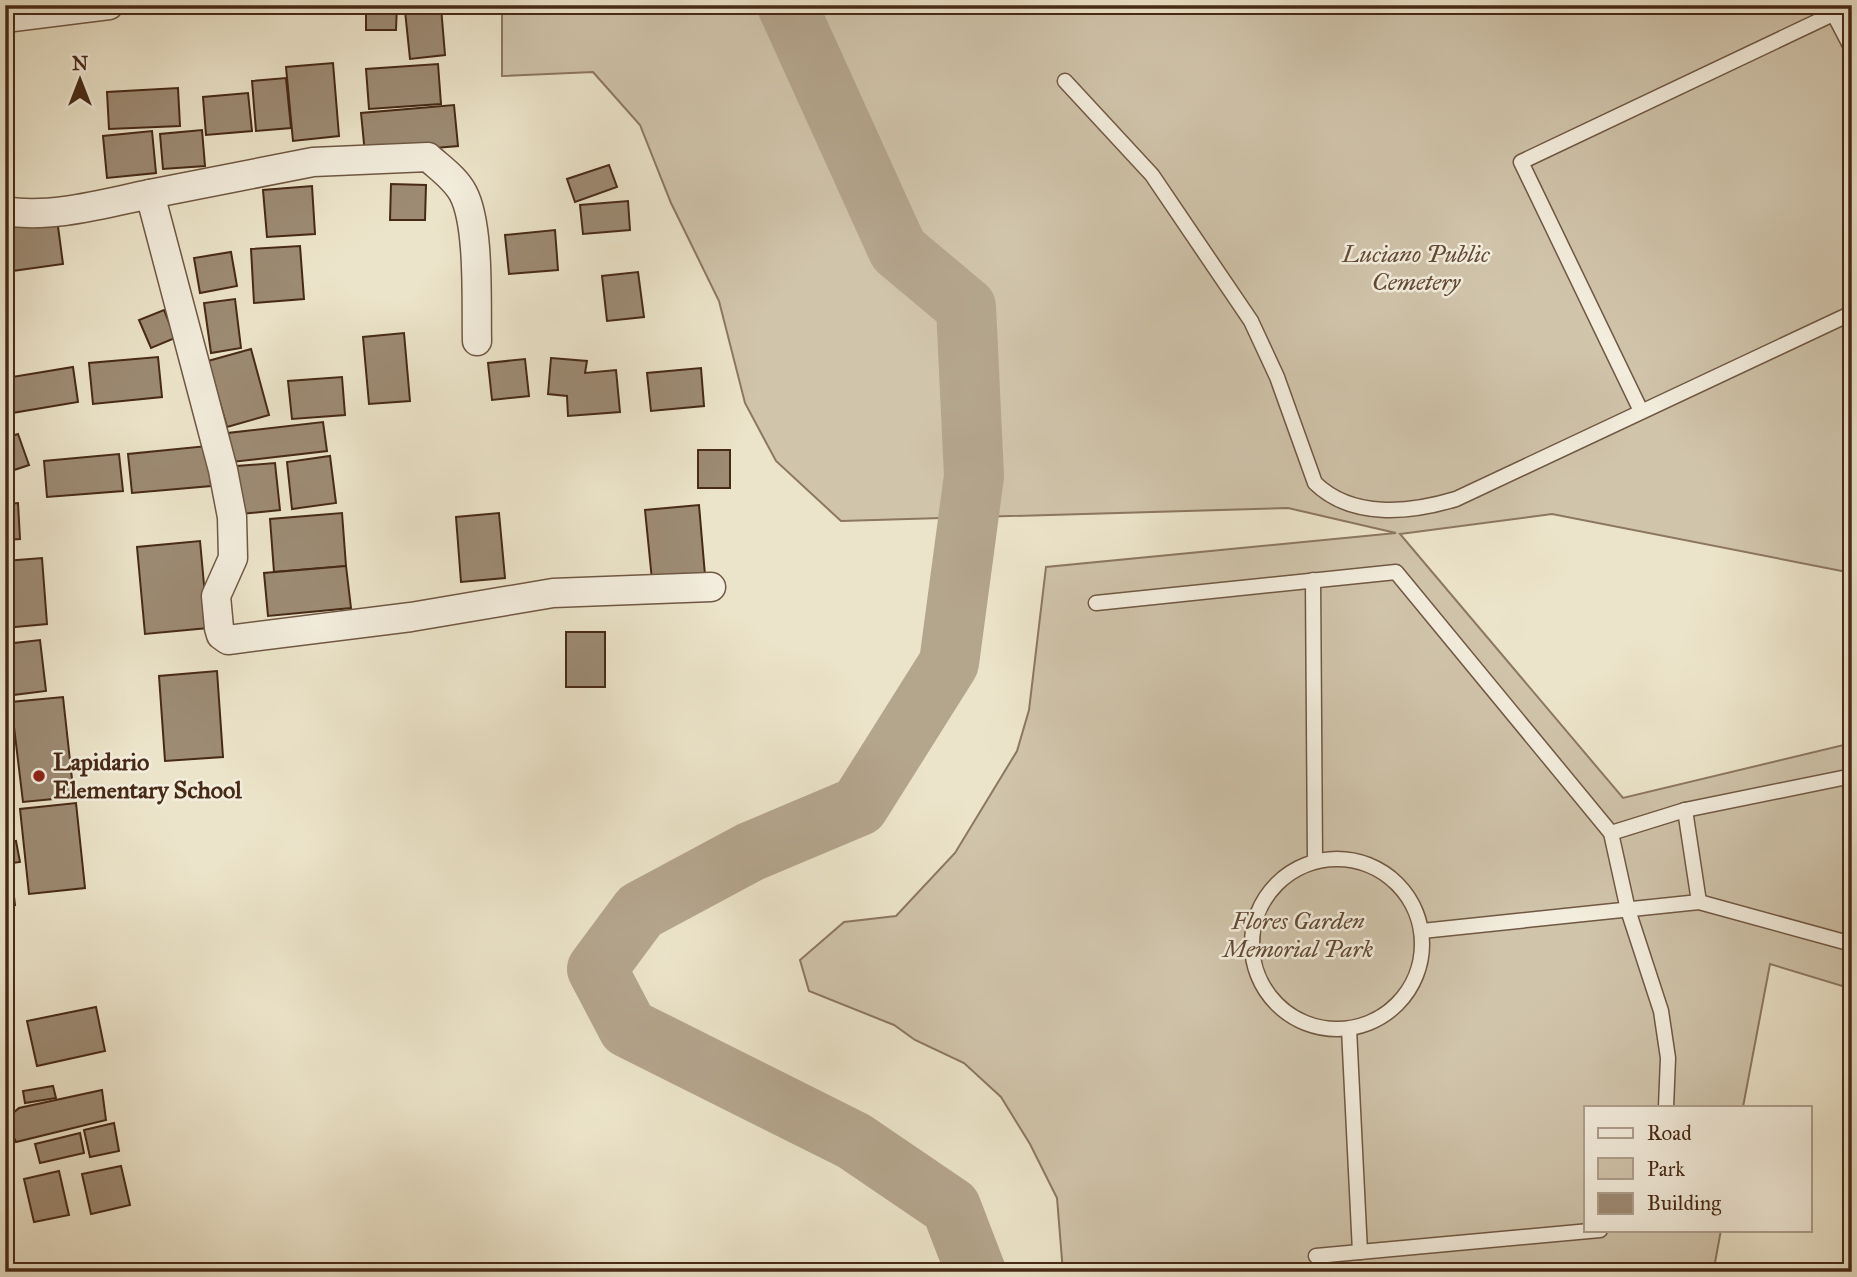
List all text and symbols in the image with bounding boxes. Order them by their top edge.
north arrow [46,46,116,116]
text: N [72,52,88,75]
park label: Luciano Public Cemetery [1341,239,1491,297]
place label: Lapidario Elementary School [53,747,242,805]
marker: Lapidario Elementary School [31,768,47,784]
park label: Flores Garden Memorial Park [1221,906,1373,964]
legend [1584,1106,1812,1232]
text: Road [1647,1120,1692,1146]
text: Park [1647,1156,1685,1182]
text: Building [1647,1190,1721,1216]

